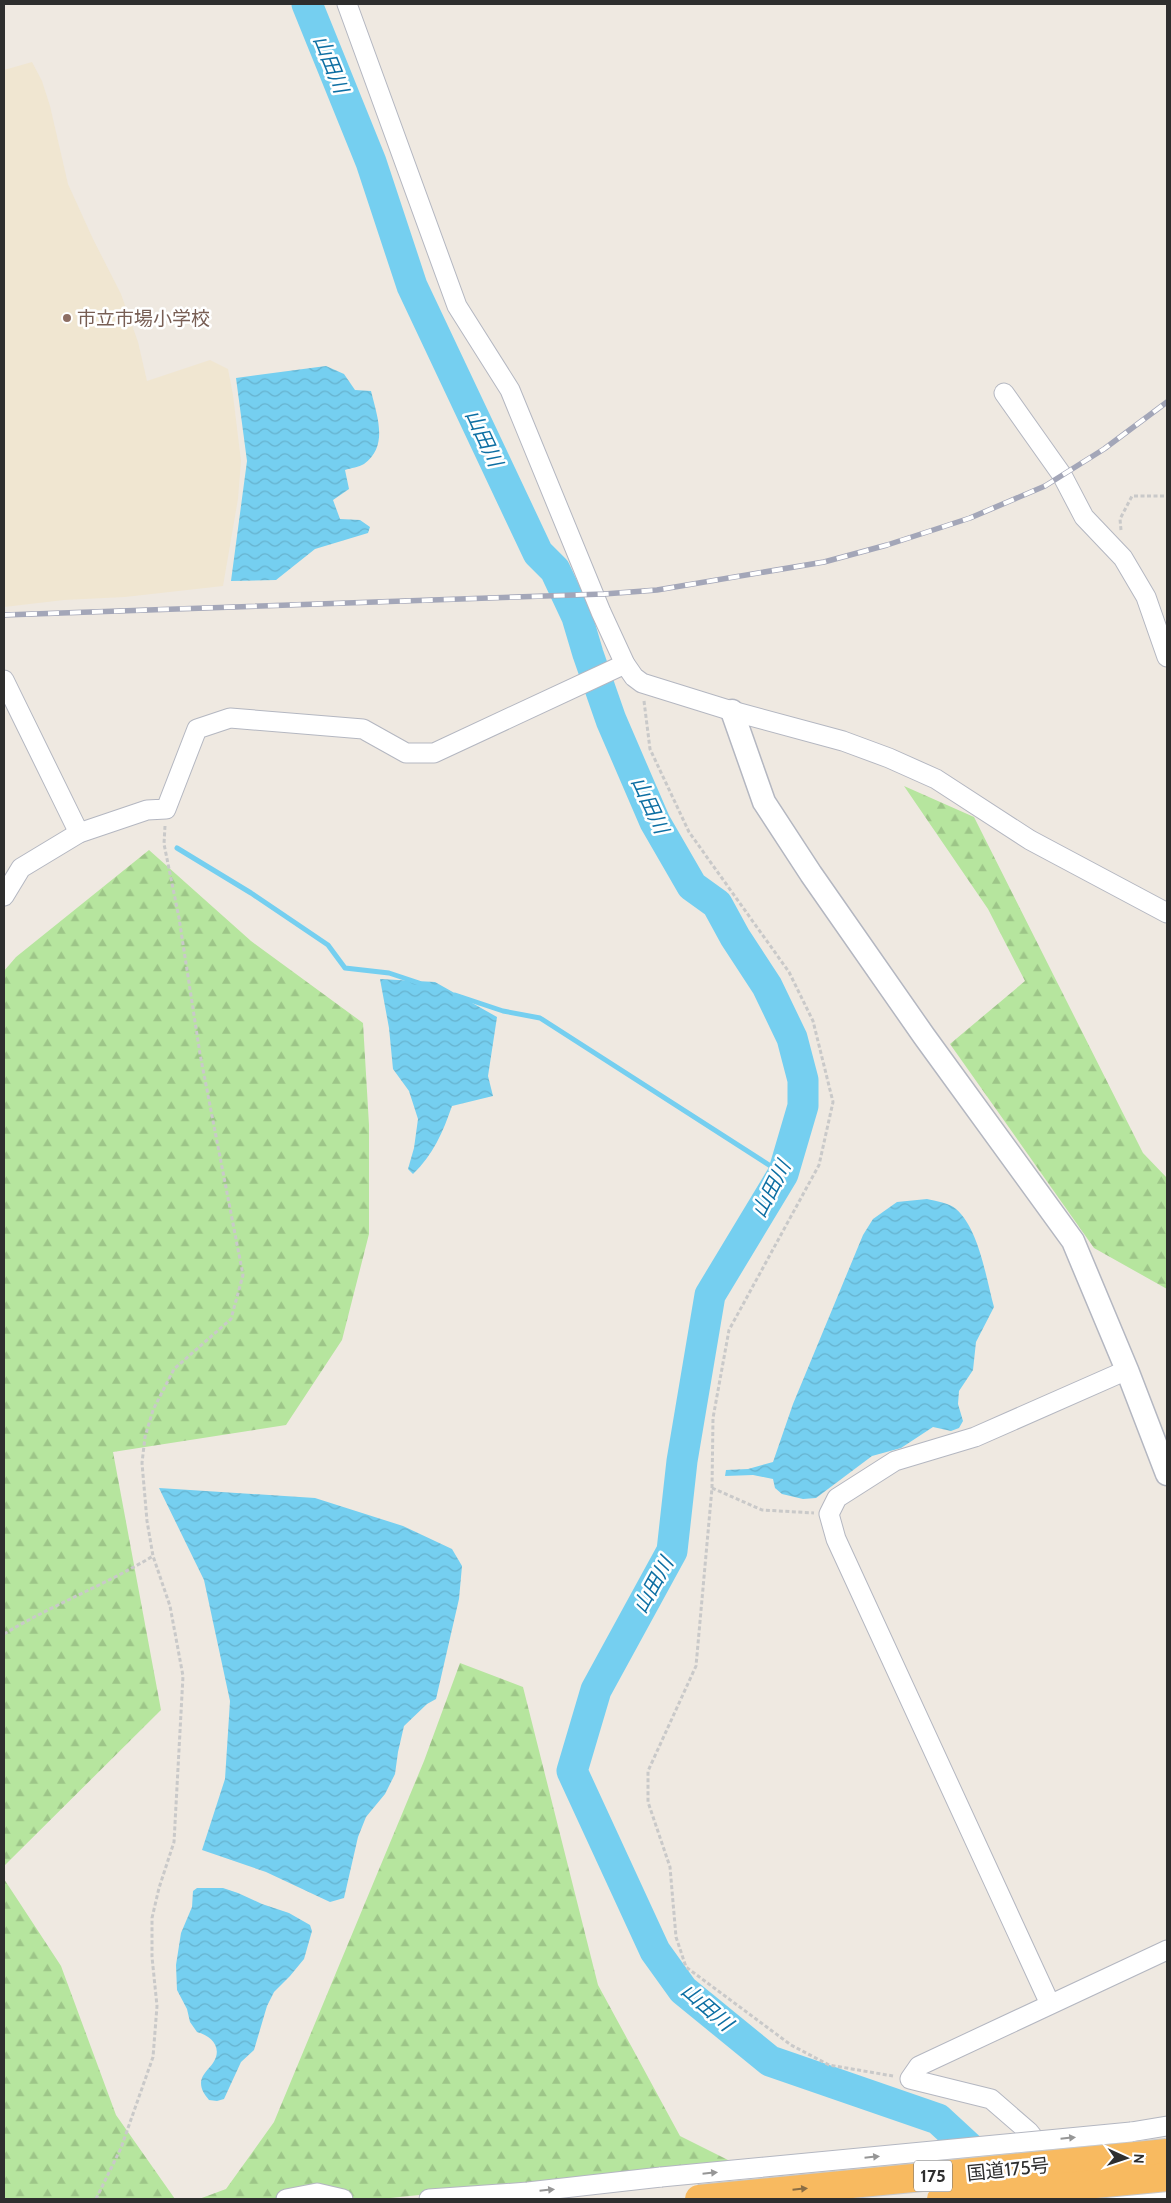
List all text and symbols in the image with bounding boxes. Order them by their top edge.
water label: 山田川 [309,32,354,98]
place label: 市立市場小学校 [77,307,210,330]
marker: 市立市場小学校 [61,312,73,324]
water label: 山田川 [460,406,508,472]
water label: 山田川 [626,773,674,839]
water label: 山田川 [747,1155,796,1221]
water label: 山田川 [628,1551,679,1617]
water label: 山田川 [676,1978,739,2037]
north arrow [1101,2133,1151,2183]
one-way arrow [1060,2134,1076,2142]
one-way arrow [864,2153,880,2161]
text: N [1130,2153,1148,2164]
street label: 国道175号 [966,2154,1051,2185]
road number: 175 [914,2160,952,2192]
one-way arrow [702,2168,718,2176]
one-way arrow [539,2185,555,2193]
one-way arrow [792,2185,808,2193]

